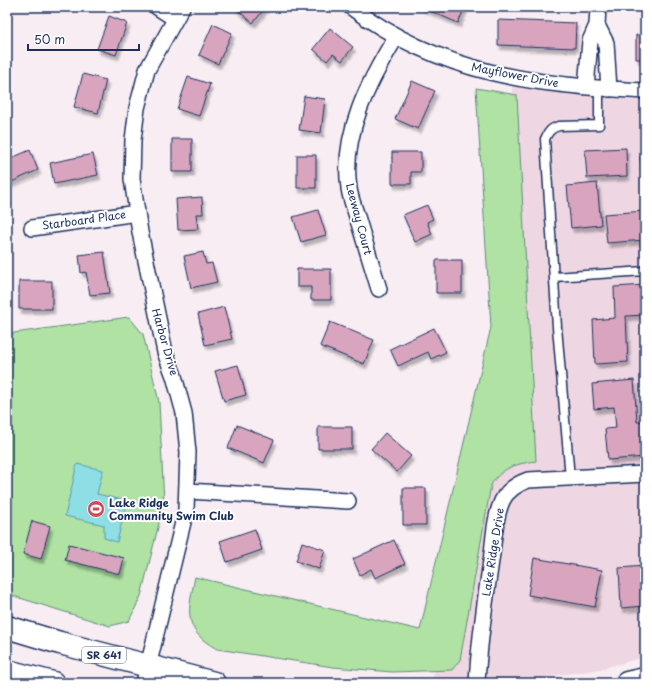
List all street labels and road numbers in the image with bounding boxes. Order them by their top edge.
street label: Mayflower Drive [470,58,560,91]
street label: Leeway Court [342,181,377,257]
street label: Starboard Place [41,205,127,234]
street label: Harbor Drive [148,306,183,378]
street label: Lake Ridge Drive [477,506,508,597]
road number: SR 641 [82,647,126,663]

